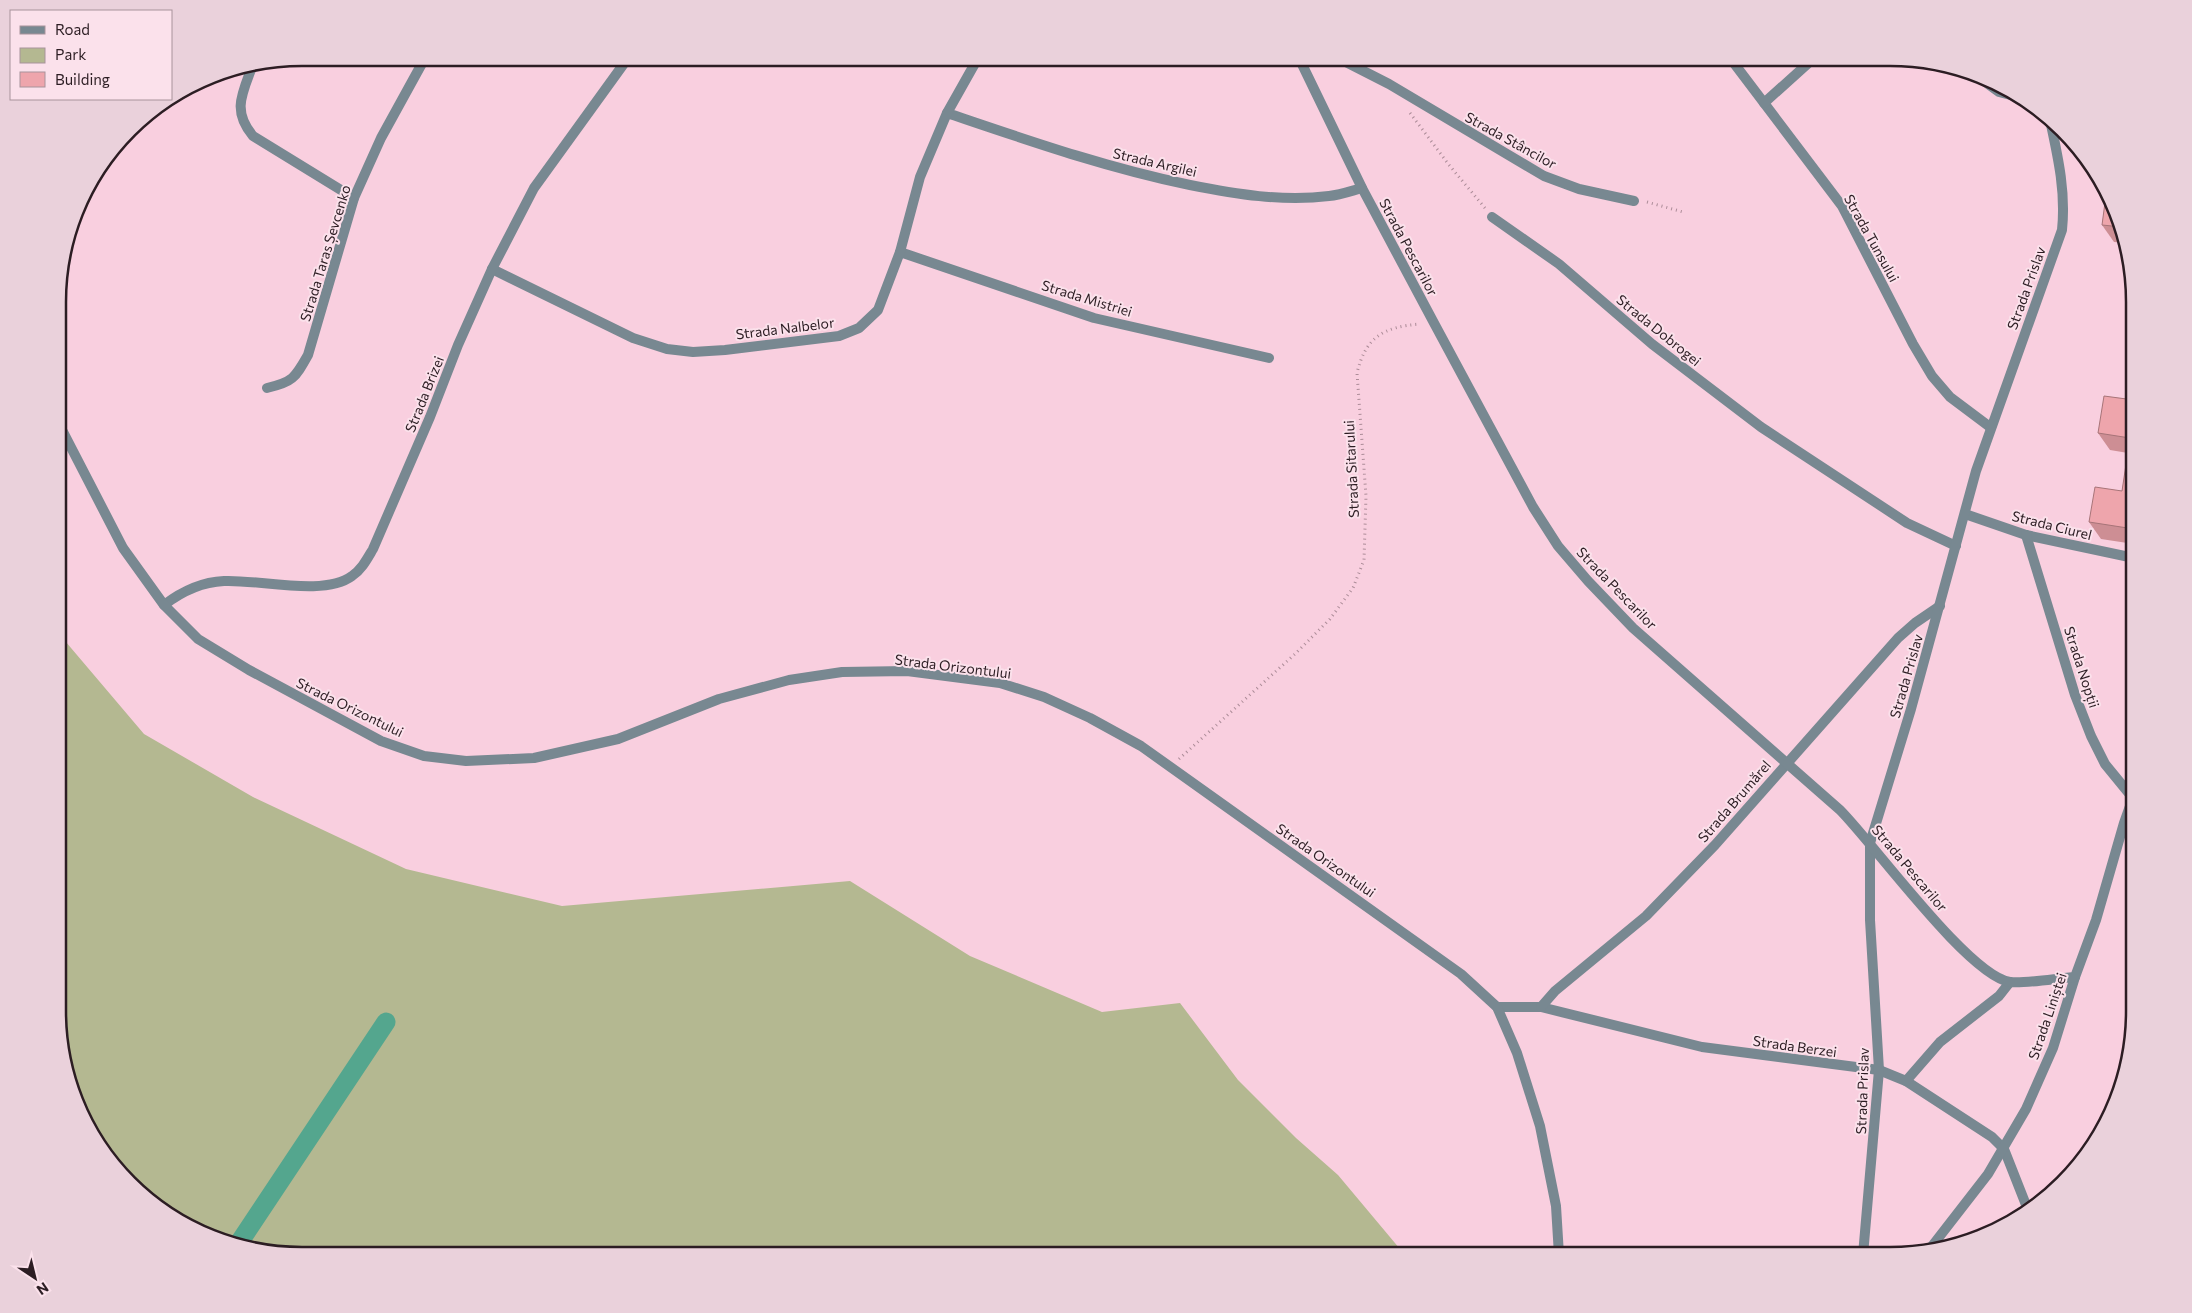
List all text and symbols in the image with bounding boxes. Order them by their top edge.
legend [10,10,172,100]
text: Road [55,20,90,38]
text: Park [55,45,86,63]
text: Building [55,70,110,88]
street label: Strada Stâncilor [1462,108,1560,172]
street label: Strada Argilei [1111,144,1199,180]
street label: Strada Taras Șevcenko [296,183,355,324]
street label: Strada Tunsului [1841,191,1903,285]
street label: Strada Pescarilor [1376,195,1442,299]
street label: Strada Prislav [2003,244,2049,332]
street label: Strada Mistriei [1040,276,1134,320]
street label: Strada Dobrogei [1613,291,1705,369]
street label: Strada Nalbelor [735,313,836,342]
street label: Strada Brizei [401,353,447,435]
street label: Strada Sitarului [1340,420,1362,518]
street label: Strada Ciurel [2010,507,2094,543]
street label: Strada Pescarilor [1573,543,1661,633]
street label: Strada Nopții [2060,624,2103,710]
street label: Strada Prislav [1886,632,1926,720]
street label: Strada Orizontului [894,650,1012,682]
street label: Strada Orizontului [294,674,406,740]
street label: Strada Brumărel [1694,757,1774,845]
street label: Strada Orizontului [1273,819,1379,901]
street label: Strada Pescarilor [1869,821,1951,915]
street label: Strada Liniștei [2024,970,2071,1062]
street label: Strada Berzei [1752,1032,1838,1060]
street label: Strada Prislav [1852,1047,1872,1135]
north arrow [10,1253,60,1303]
text: N [34,1279,52,1299]

